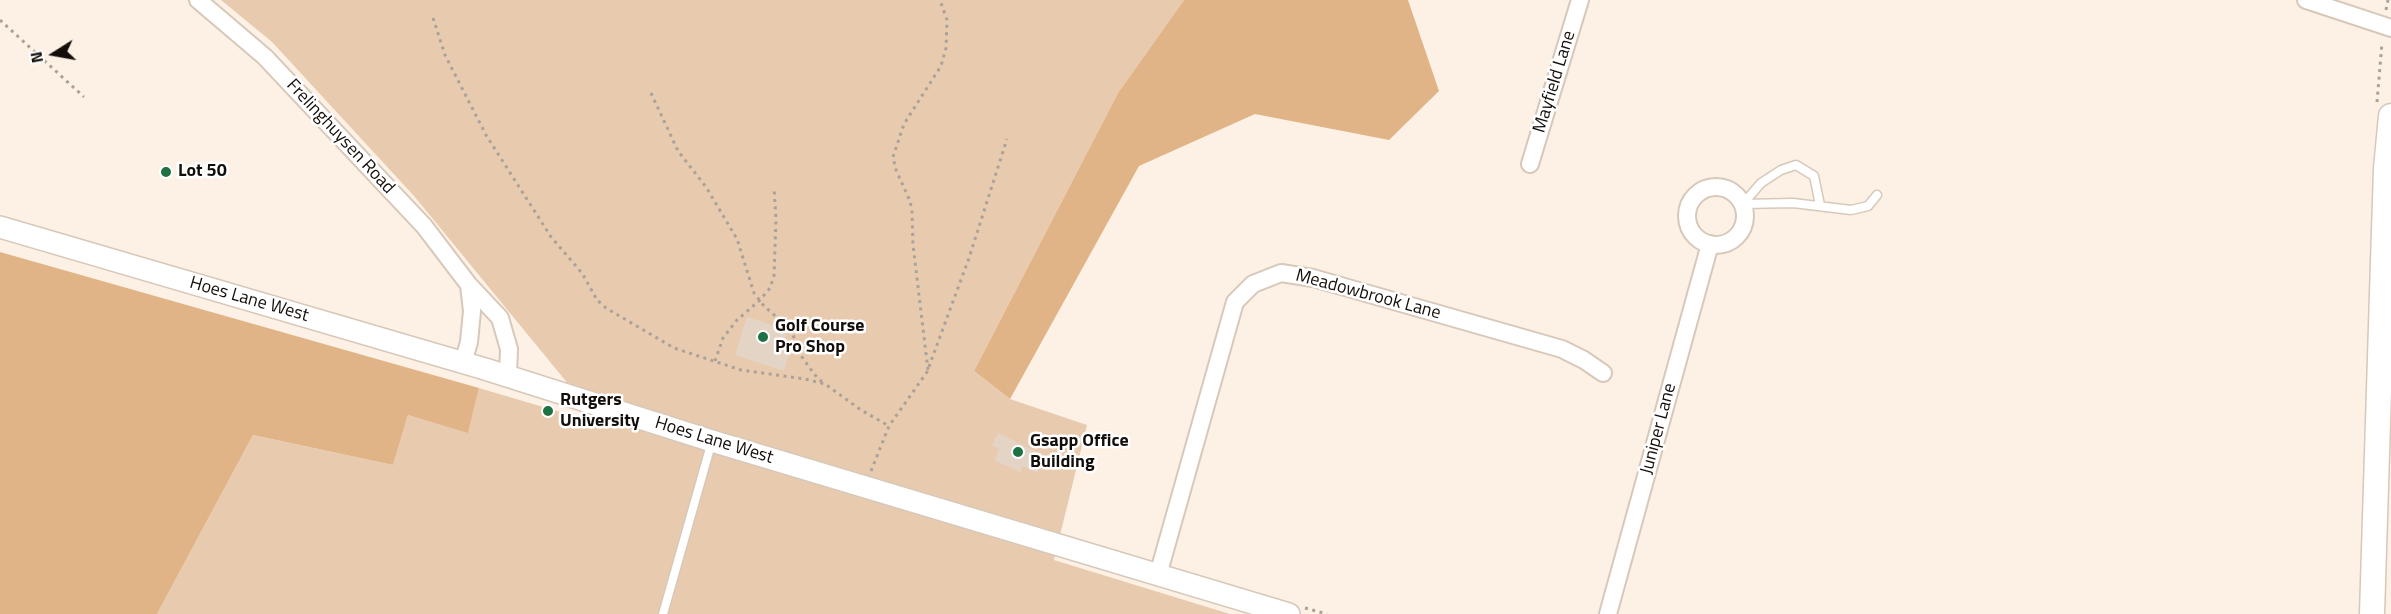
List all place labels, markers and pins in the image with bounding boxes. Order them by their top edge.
place label: Lot 50 [178,161,227,183]
marker: Lot 50 [159,165,173,179]
place label: Golf Course Pro Shop [775,316,864,358]
marker: Golf Course Pro Shop [756,330,770,344]
place label: Rutgers University [560,390,640,432]
marker: Rutgers University [541,404,555,418]
place label: Gsapp Office Building [1030,431,1129,474]
marker: Gsapp Office Building [1011,445,1025,459]

